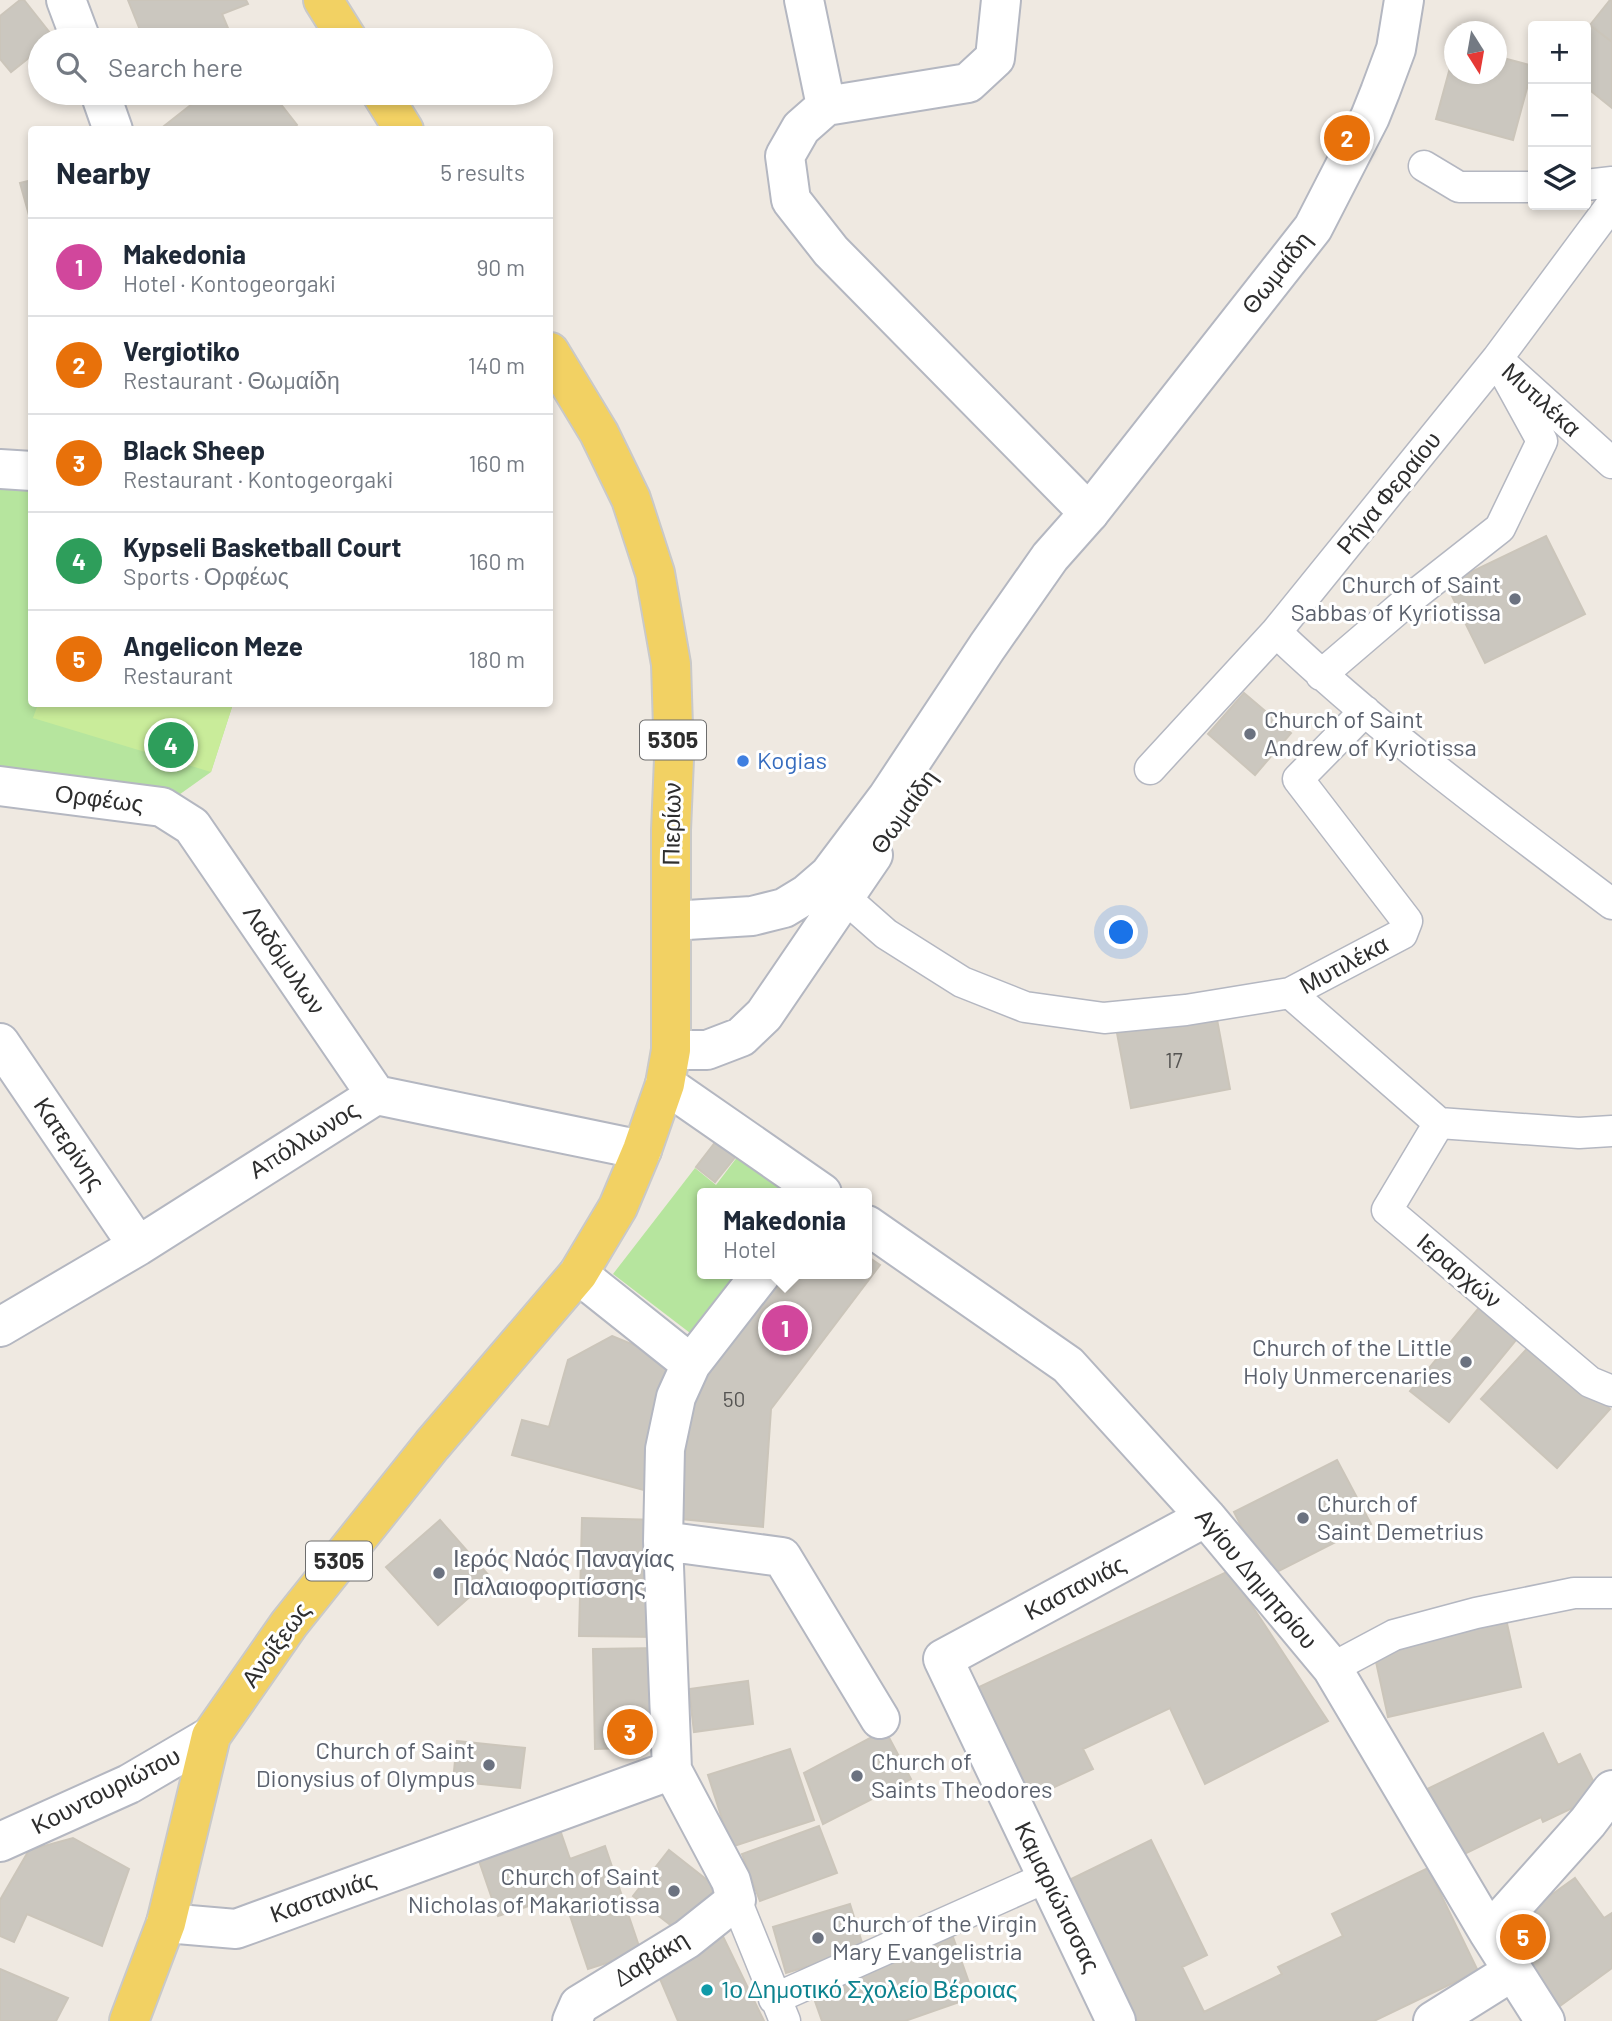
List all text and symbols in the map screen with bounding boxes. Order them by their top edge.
north arrow [1444,21,1507,84]
map controls [1528,21,1591,210]
button: + [1528,21,1591,84]
search box [28,28,553,105]
icon: search [52,48,90,86]
text: Search here [108,51,243,82]
button: − [1528,84,1591,147]
pin: 2 [1324,112,1370,164]
button: layers [1528,147,1591,210]
text: Nearby [56,154,151,190]
text: 5 results [440,158,525,186]
street label: Θωμαίδη [1235,225,1317,319]
text: Makedonia [123,238,246,269]
text: 1 [75,253,83,281]
text: 90 m [476,253,525,281]
text: Hotel · Kontogeorgaki [123,269,336,297]
text: Vergiotiko [123,335,240,366]
text: 2 [73,351,85,379]
text: 140 m [468,351,525,379]
street label: Μυτιλέκα [1497,356,1588,442]
text: Restaurant · Θωμαίδη [123,366,340,394]
street label: Ρήγα Φεραίου [1330,425,1446,559]
text: Black Sheep [123,434,265,465]
text: 3 [73,449,85,477]
text: 160 m [468,449,525,477]
text: Restaurant · Kontogeorgaki [123,465,393,493]
text: Kypseli Basketball Court [123,531,401,562]
text: 4 [72,547,86,575]
text: 160 m [468,547,525,575]
text: Sports · Ορφέως [123,562,289,590]
place label: Church of Saint Sabbas of Kyriotissa [1291,569,1501,626]
marker: Church of Saint Sabbas of Kyriotissa [1507,591,1523,607]
text: Angelicon Meze [123,630,303,661]
text: 5 [73,645,85,673]
text: 180 m [468,645,525,673]
text: Restaurant [123,661,233,689]
place label: Church of Saint Andrew of Kyriotissa [1264,704,1477,761]
pin: 4 [148,719,194,771]
road number: 5305 [640,720,706,760]
marker: Church of Saint Andrew of Kyriotissa [1242,726,1258,742]
place label: Kogias [757,745,827,774]
marker: Kogias [735,753,751,769]
street label: Θωμαίδη [863,763,942,859]
street label: Ορφέως [53,778,145,817]
street label: Πιερίων [655,782,686,866]
street label: Λαδόμυλων [238,899,332,1019]
your location [1104,915,1138,949]
street label: Μυτιλέκα [1294,928,1393,999]
house number: 17 [1165,1047,1183,1072]
street label: Κατερίνης [29,1091,112,1195]
street label: Απόλλωνος [243,1094,363,1184]
popup [697,1188,872,1279]
text: Makedonia [723,1204,846,1235]
street label: Ιεραρχών [1412,1226,1508,1313]
text: Hotel [723,1235,776,1263]
pin: 1 [762,1302,808,1354]
place label: Church of the Little Holy Unmercenaries [1243,1332,1452,1389]
marker: Church of the Little Holy Unmercenaries [1458,1354,1474,1370]
house number: 50 [723,1386,745,1411]
place label: Church of Saint Demetrius [1317,1488,1484,1545]
street label: Αγίου Δημητρίου [1190,1502,1324,1654]
marker: Church of Saint Demetrius [1295,1510,1311,1526]
road number: 5305 [306,1542,372,1580]
place label: Ιερός Ναός Παναγίας Παλαιοφοριτίσσης [453,1543,675,1600]
street label: Καστανιάς [1019,1548,1130,1625]
marker: Ιερός Ναός Παναγίας Παλαιοφοριτίσσης [431,1565,447,1581]
street label: Ανοίξεως [234,1596,315,1692]
pin: 3 [607,1706,653,1758]
place label: Church of Saint Dionysius of Olympus [256,1735,475,1792]
street label: Κουντουριώτου [26,1740,184,1840]
place label: Church of Saints Theodores [871,1746,1053,1803]
marker: Church of Saint Dionysius of Olympus [481,1757,497,1773]
marker: Church of Saints Theodores [849,1768,865,1784]
street label: Καμαριώτισσας [1009,1816,1107,1976]
place label: Church of Saint Nicholas of Makariotissa [408,1861,660,1918]
street label: Καστανιάς [266,1863,379,1928]
marker: Church of Saint Nicholas of Makariotissa [666,1883,682,1899]
place label: Church of the Virgin Mary Evangelistria [832,1908,1037,1965]
pin: 5 [1500,1911,1546,1963]
street label: Δαβάκη [608,1924,693,1992]
marker: Church of the Virgin Mary Evangelistria [810,1930,826,1946]
place label: 1ο Δημοτικό Σχολείο Βέροιας [721,1974,1017,2003]
marker: 1ο Δημοτικό Σχολείο Βέροιας [699,1982,715,1998]

